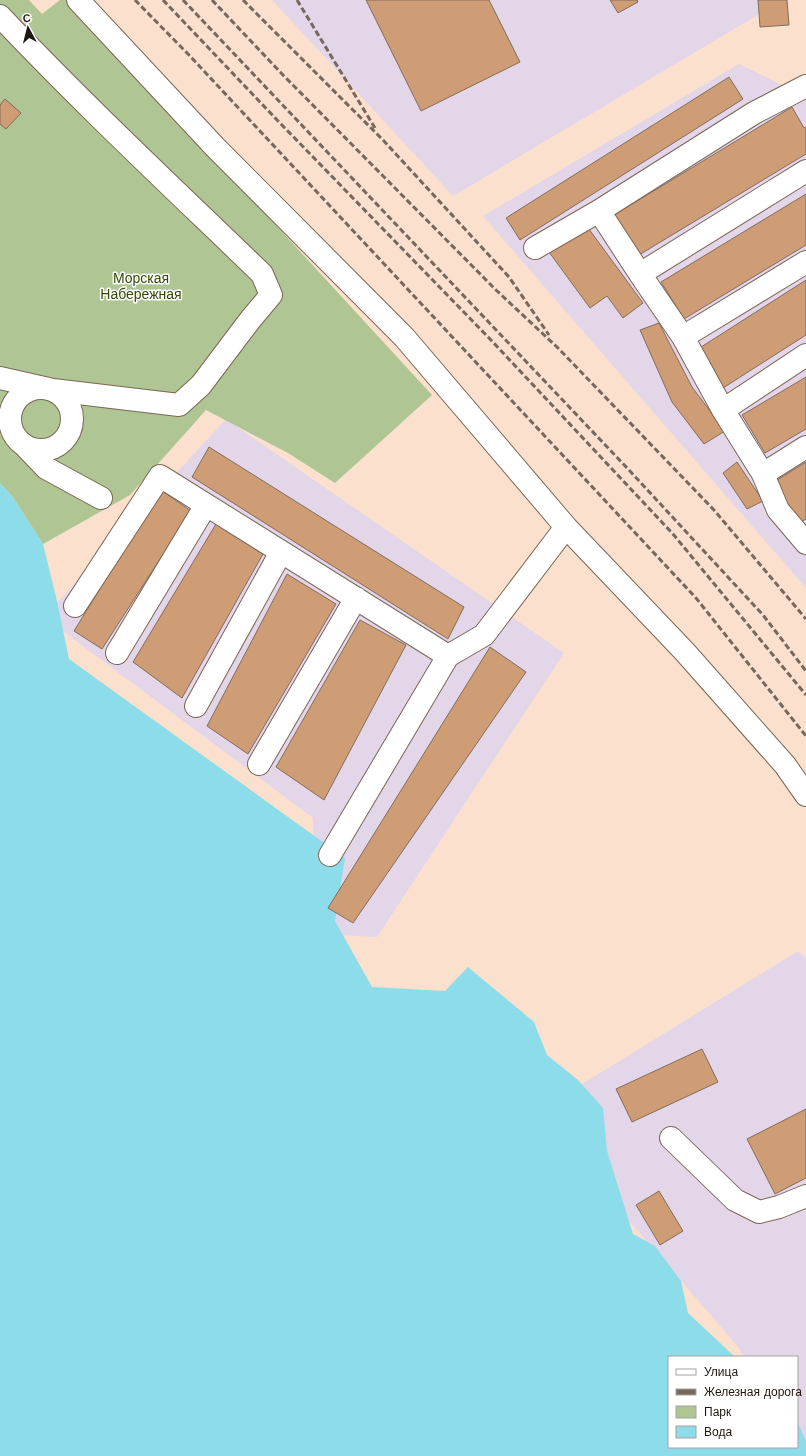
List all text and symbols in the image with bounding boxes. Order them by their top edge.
north arrow [8,8,48,48]
text: С [22,12,32,26]
park label: Морская Набережная [100,270,182,302]
legend [668,1356,798,1448]
text: Улица [704,1365,738,1379]
text: Железная дорога [704,1385,802,1399]
text: Парк [704,1405,732,1419]
text: Вода [704,1425,732,1439]

